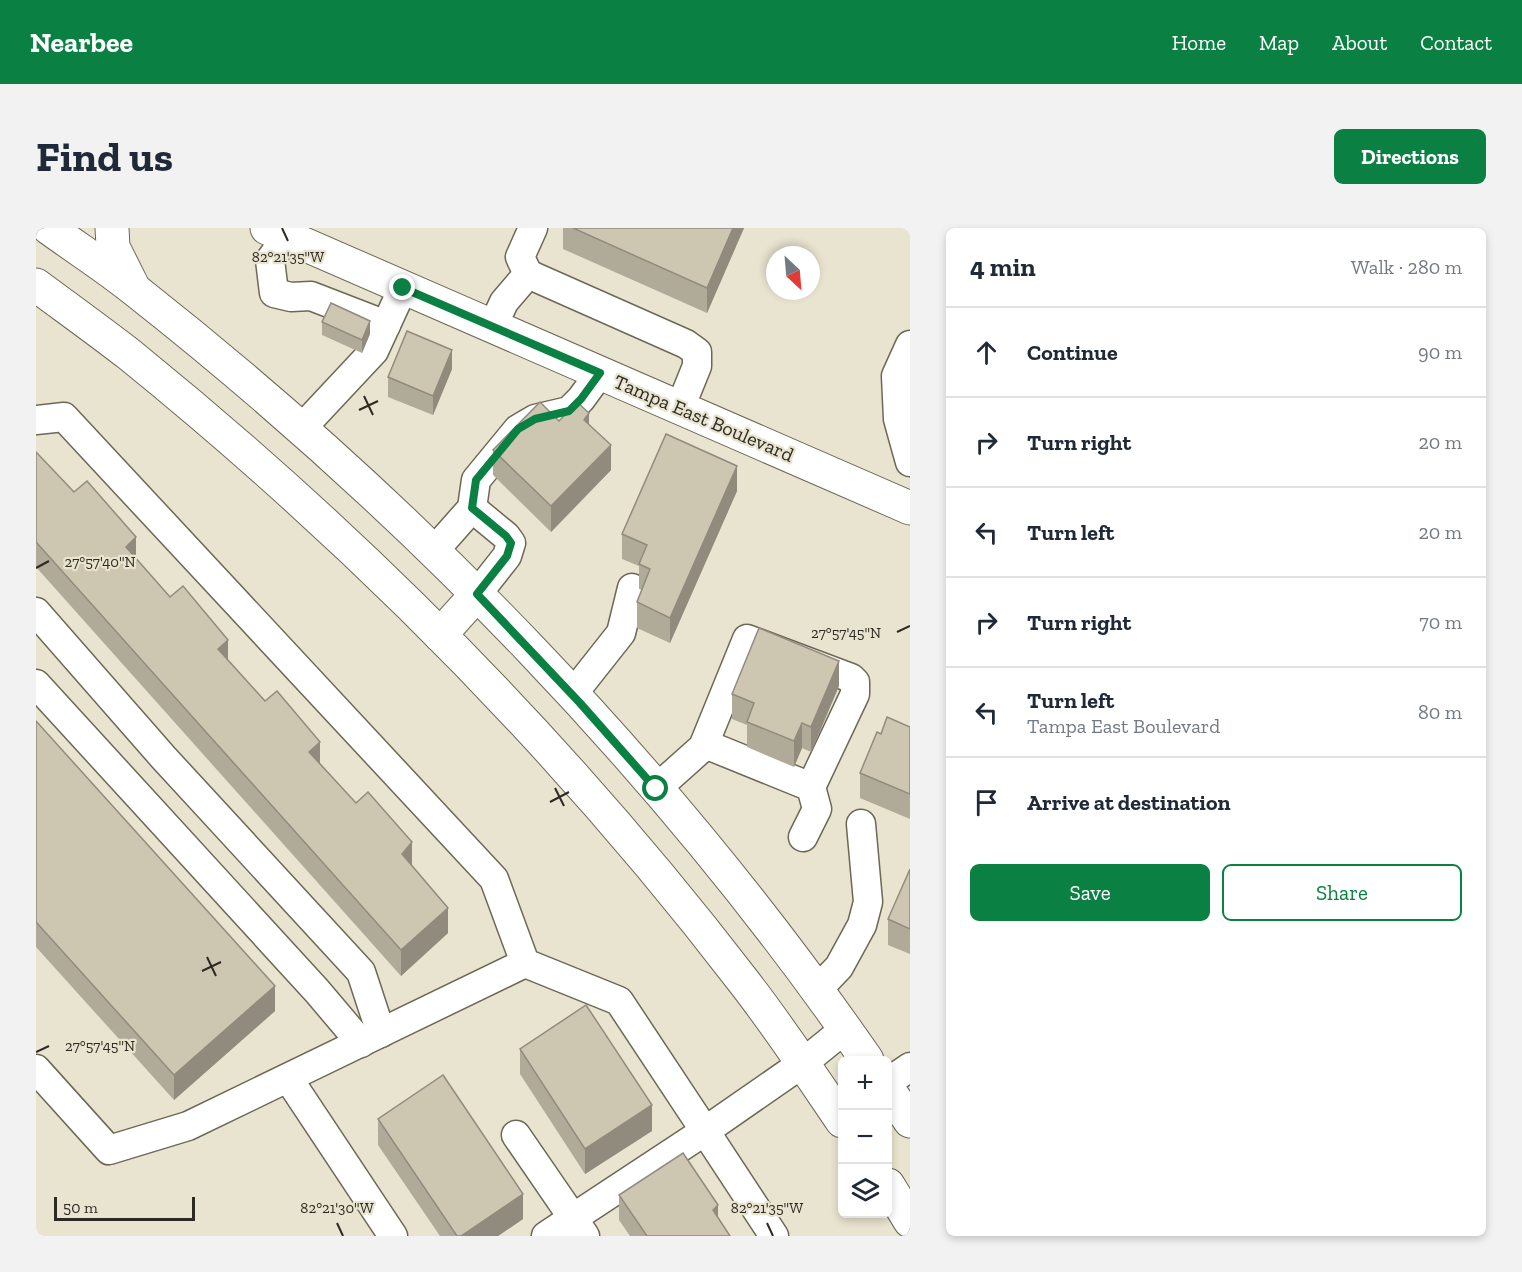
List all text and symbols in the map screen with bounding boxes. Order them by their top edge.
text: Nearbee [30,26,133,59]
text: Home [1172,30,1226,55]
text: Map [1259,30,1299,55]
text: About [1332,30,1387,55]
text: Contact [1420,30,1492,55]
button: Directions [1334,129,1486,184]
text: Find us [36,131,173,182]
north arrow [766,246,820,300]
text: 82°21'35"W [252,248,324,266]
text: 4 min [970,251,1036,283]
text: Walk · 280 m [1351,255,1462,279]
route end [389,274,415,300]
icon: ahead [970,336,1003,369]
text: Continue [1027,339,1118,366]
text: 90 m [1418,340,1462,364]
street label: Tampa East Boulevard [610,369,798,467]
icon: right [970,426,1003,459]
text: Turn right [1027,429,1131,456]
text: 20 m [1418,430,1462,454]
icon: left [970,516,1003,549]
text: Turn left [1027,519,1114,546]
text: 20 m [1418,520,1462,544]
text: 27°57'40"N [64,553,136,571]
icon: right [970,606,1003,639]
text: Turn right [1027,609,1131,636]
text: 70 m [1419,610,1462,634]
text: 27°57'45"N [811,624,881,642]
text: Turn left [1027,687,1114,714]
icon: left [970,696,1003,729]
text: 80 m [1418,700,1462,724]
text: Tampa East Boulevard [1027,714,1220,738]
route start [642,775,668,801]
icon: arrive [970,786,1003,819]
text: Arrive at destination [1027,789,1230,816]
button: Save [970,864,1210,921]
button: Share [1222,864,1462,921]
text: 27°57'45"N [65,1037,135,1055]
map controls [838,1056,892,1218]
button: + [838,1056,892,1110]
button: − [838,1110,892,1164]
button: layers [838,1164,892,1218]
scale bar [54,1194,195,1222]
text: 50 m [63,1198,98,1217]
text: 82°21'30"W [300,1199,374,1217]
text: 82°21'35"W [731,1199,803,1217]

